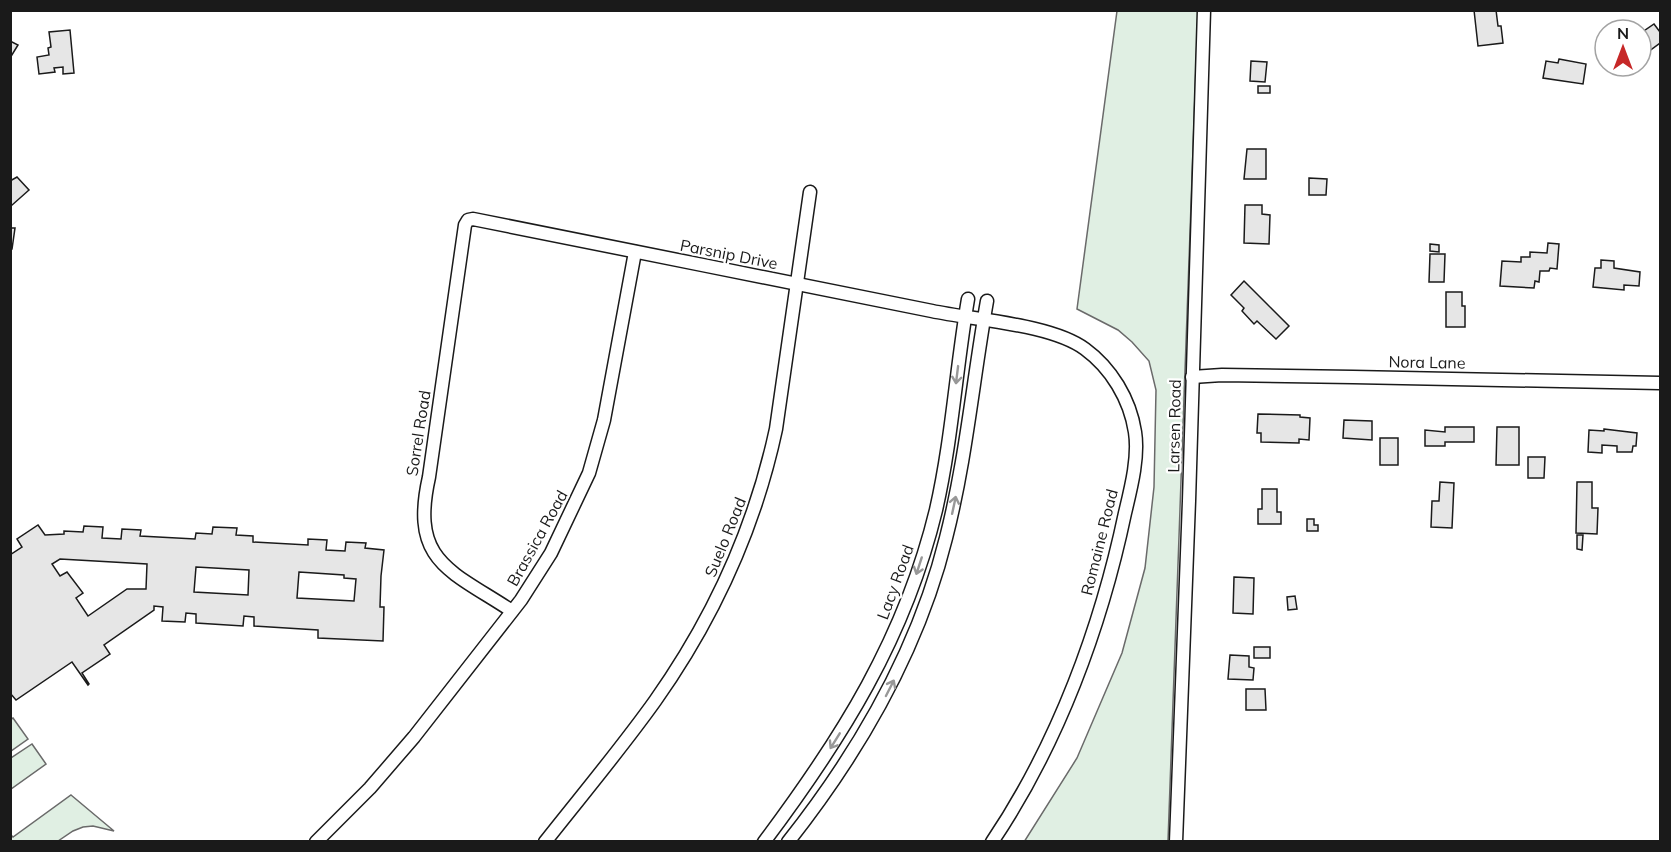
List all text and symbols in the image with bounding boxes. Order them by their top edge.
north arrow [1593,18,1653,78]
text: N [1617,23,1629,43]
street label: Parsnip Drive [679,235,779,273]
street label: Nora Lane [1388,351,1466,373]
one-way arrow [952,365,963,385]
street label: Larsen Road [1163,379,1185,473]
street label: Sorrel Road [401,389,435,477]
street label: Brassica Road [502,486,572,590]
street label: Romaine Road [1076,487,1122,597]
street label: Suelo Road [700,494,750,580]
one-way arrow [949,495,960,515]
street label: Lacy Road [872,542,918,622]
one-way arrow [913,556,924,575]
one-way arrow [885,680,896,698]
one-way arrow [828,732,840,749]

